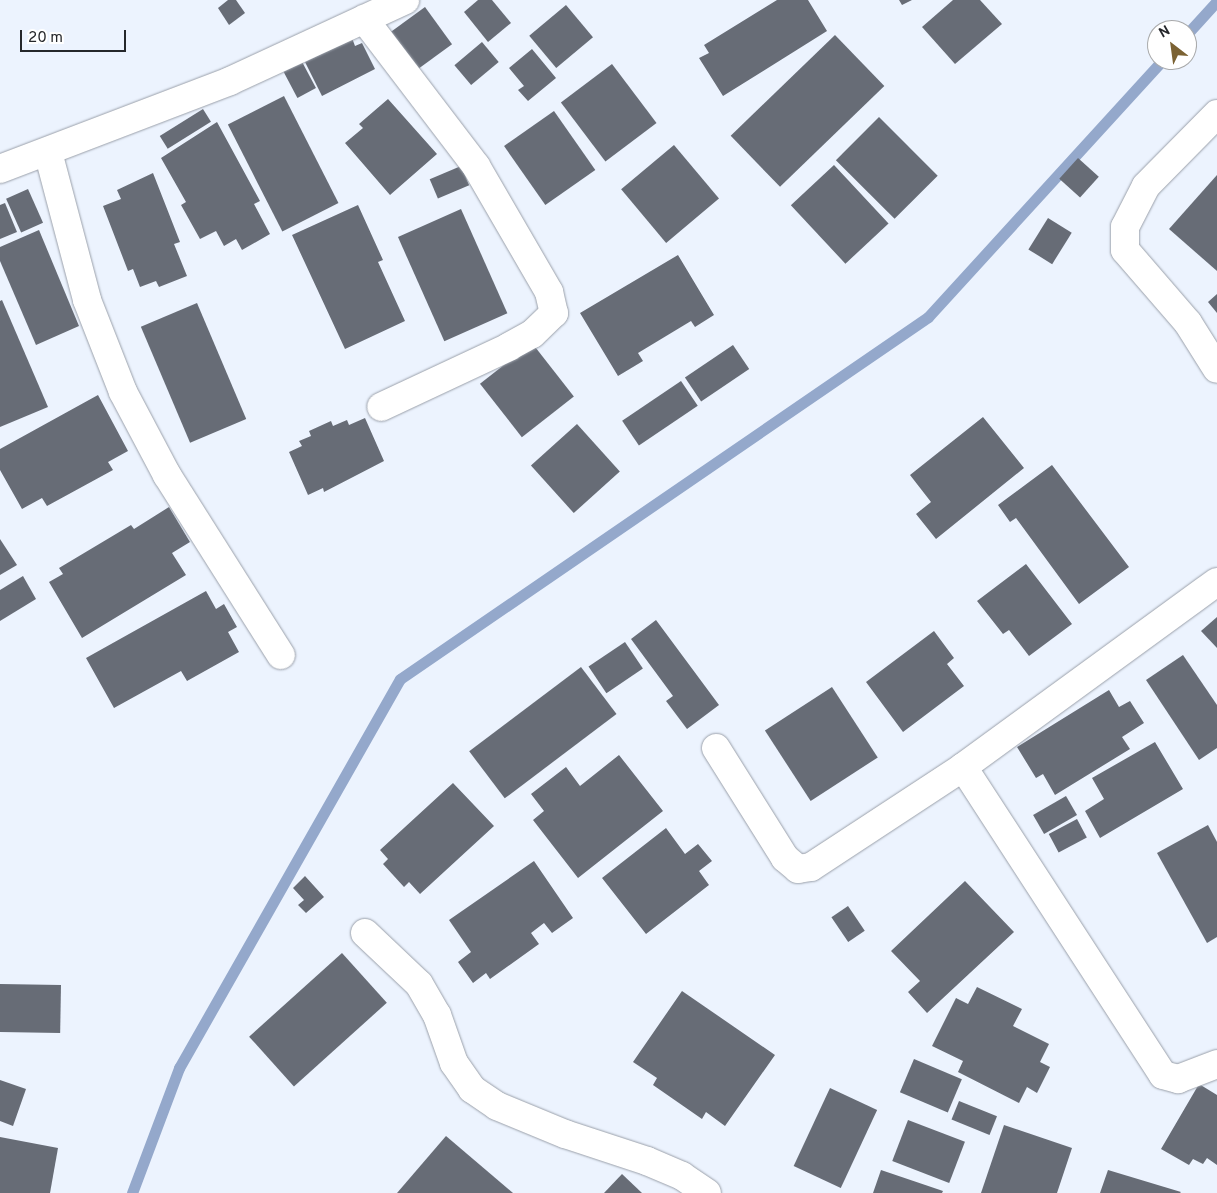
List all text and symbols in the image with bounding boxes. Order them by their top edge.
scale bar [22,20,129,52]
north arrow [1147,20,1197,70]
text: N [1156,23,1173,42]
text: 20 m [28,29,63,48]

